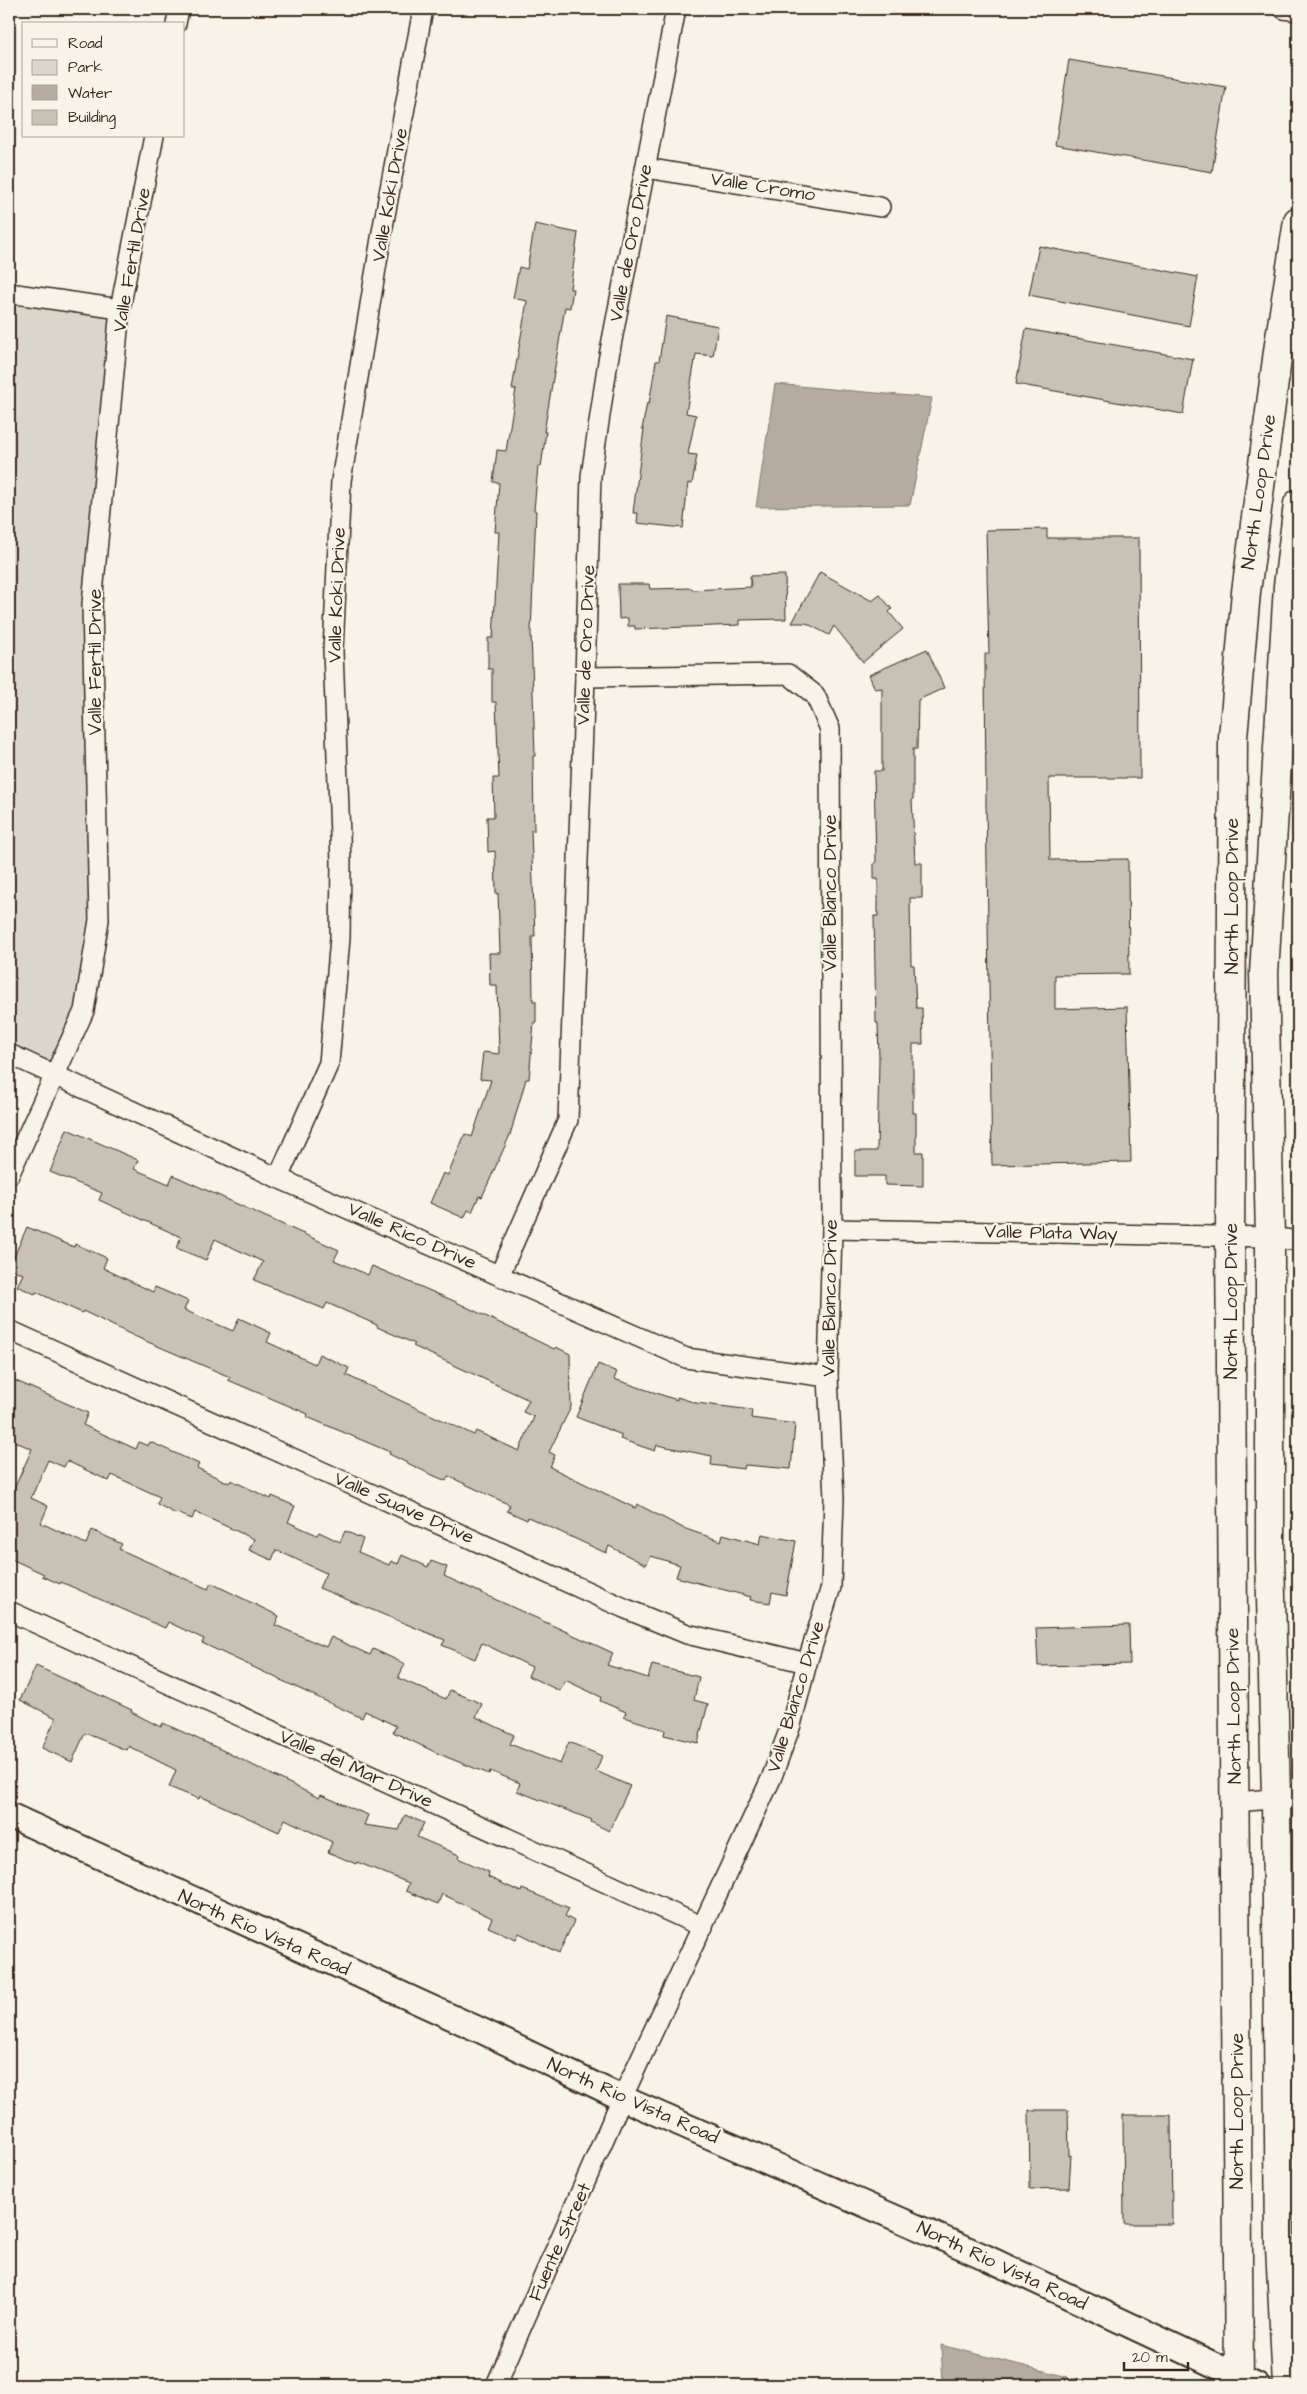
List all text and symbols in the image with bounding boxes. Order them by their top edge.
legend [22,22,185,138]
text: Road [68,33,103,54]
text: Park [68,57,103,78]
text: Water [68,83,112,104]
text: Building [68,107,116,129]
street label: Valle Koki Drive [365,126,415,264]
street label: Valle de Oro Drive [602,162,660,324]
street label: Valle Cromo [709,165,818,209]
street label: Valle Fertil Drive [106,186,158,334]
street label: North Loop Drive [1235,413,1283,571]
street label: Valle Koki Drive [321,527,353,663]
street label: Valle de Oro Drive [570,564,602,726]
street label: Valle Fertil Drive [82,589,109,735]
street label: Valle Blanco Drive [817,814,844,972]
street label: North Loop Drive [1219,818,1246,974]
street label: Valle Rico Drive [343,1196,481,1276]
street label: Valle Plata Way [984,1218,1118,1249]
street label: Valle Blanco Drive [815,1219,845,1377]
street label: North Loop Drive [1218,1223,1245,1379]
street label: Valle Suave Drive [330,1465,478,1551]
street label: Valle Blanco Drive [760,1618,832,1776]
street label: North Loop Drive [1219,1628,1249,1784]
street label: Valle del Mar Drive [275,1723,437,1815]
street label: North Rio Vista Road [174,1883,354,1983]
street label: North Loop Drive [1224,2033,1251,2189]
street label: North Rio Vista Road [543,2051,723,2151]
street label: Fuente Street [522,2178,598,2305]
street label: North Rio Vista Road [912,2215,1092,2318]
scale bar [1124,2339,1188,2371]
text: 20 m [1132,2347,1168,2368]

